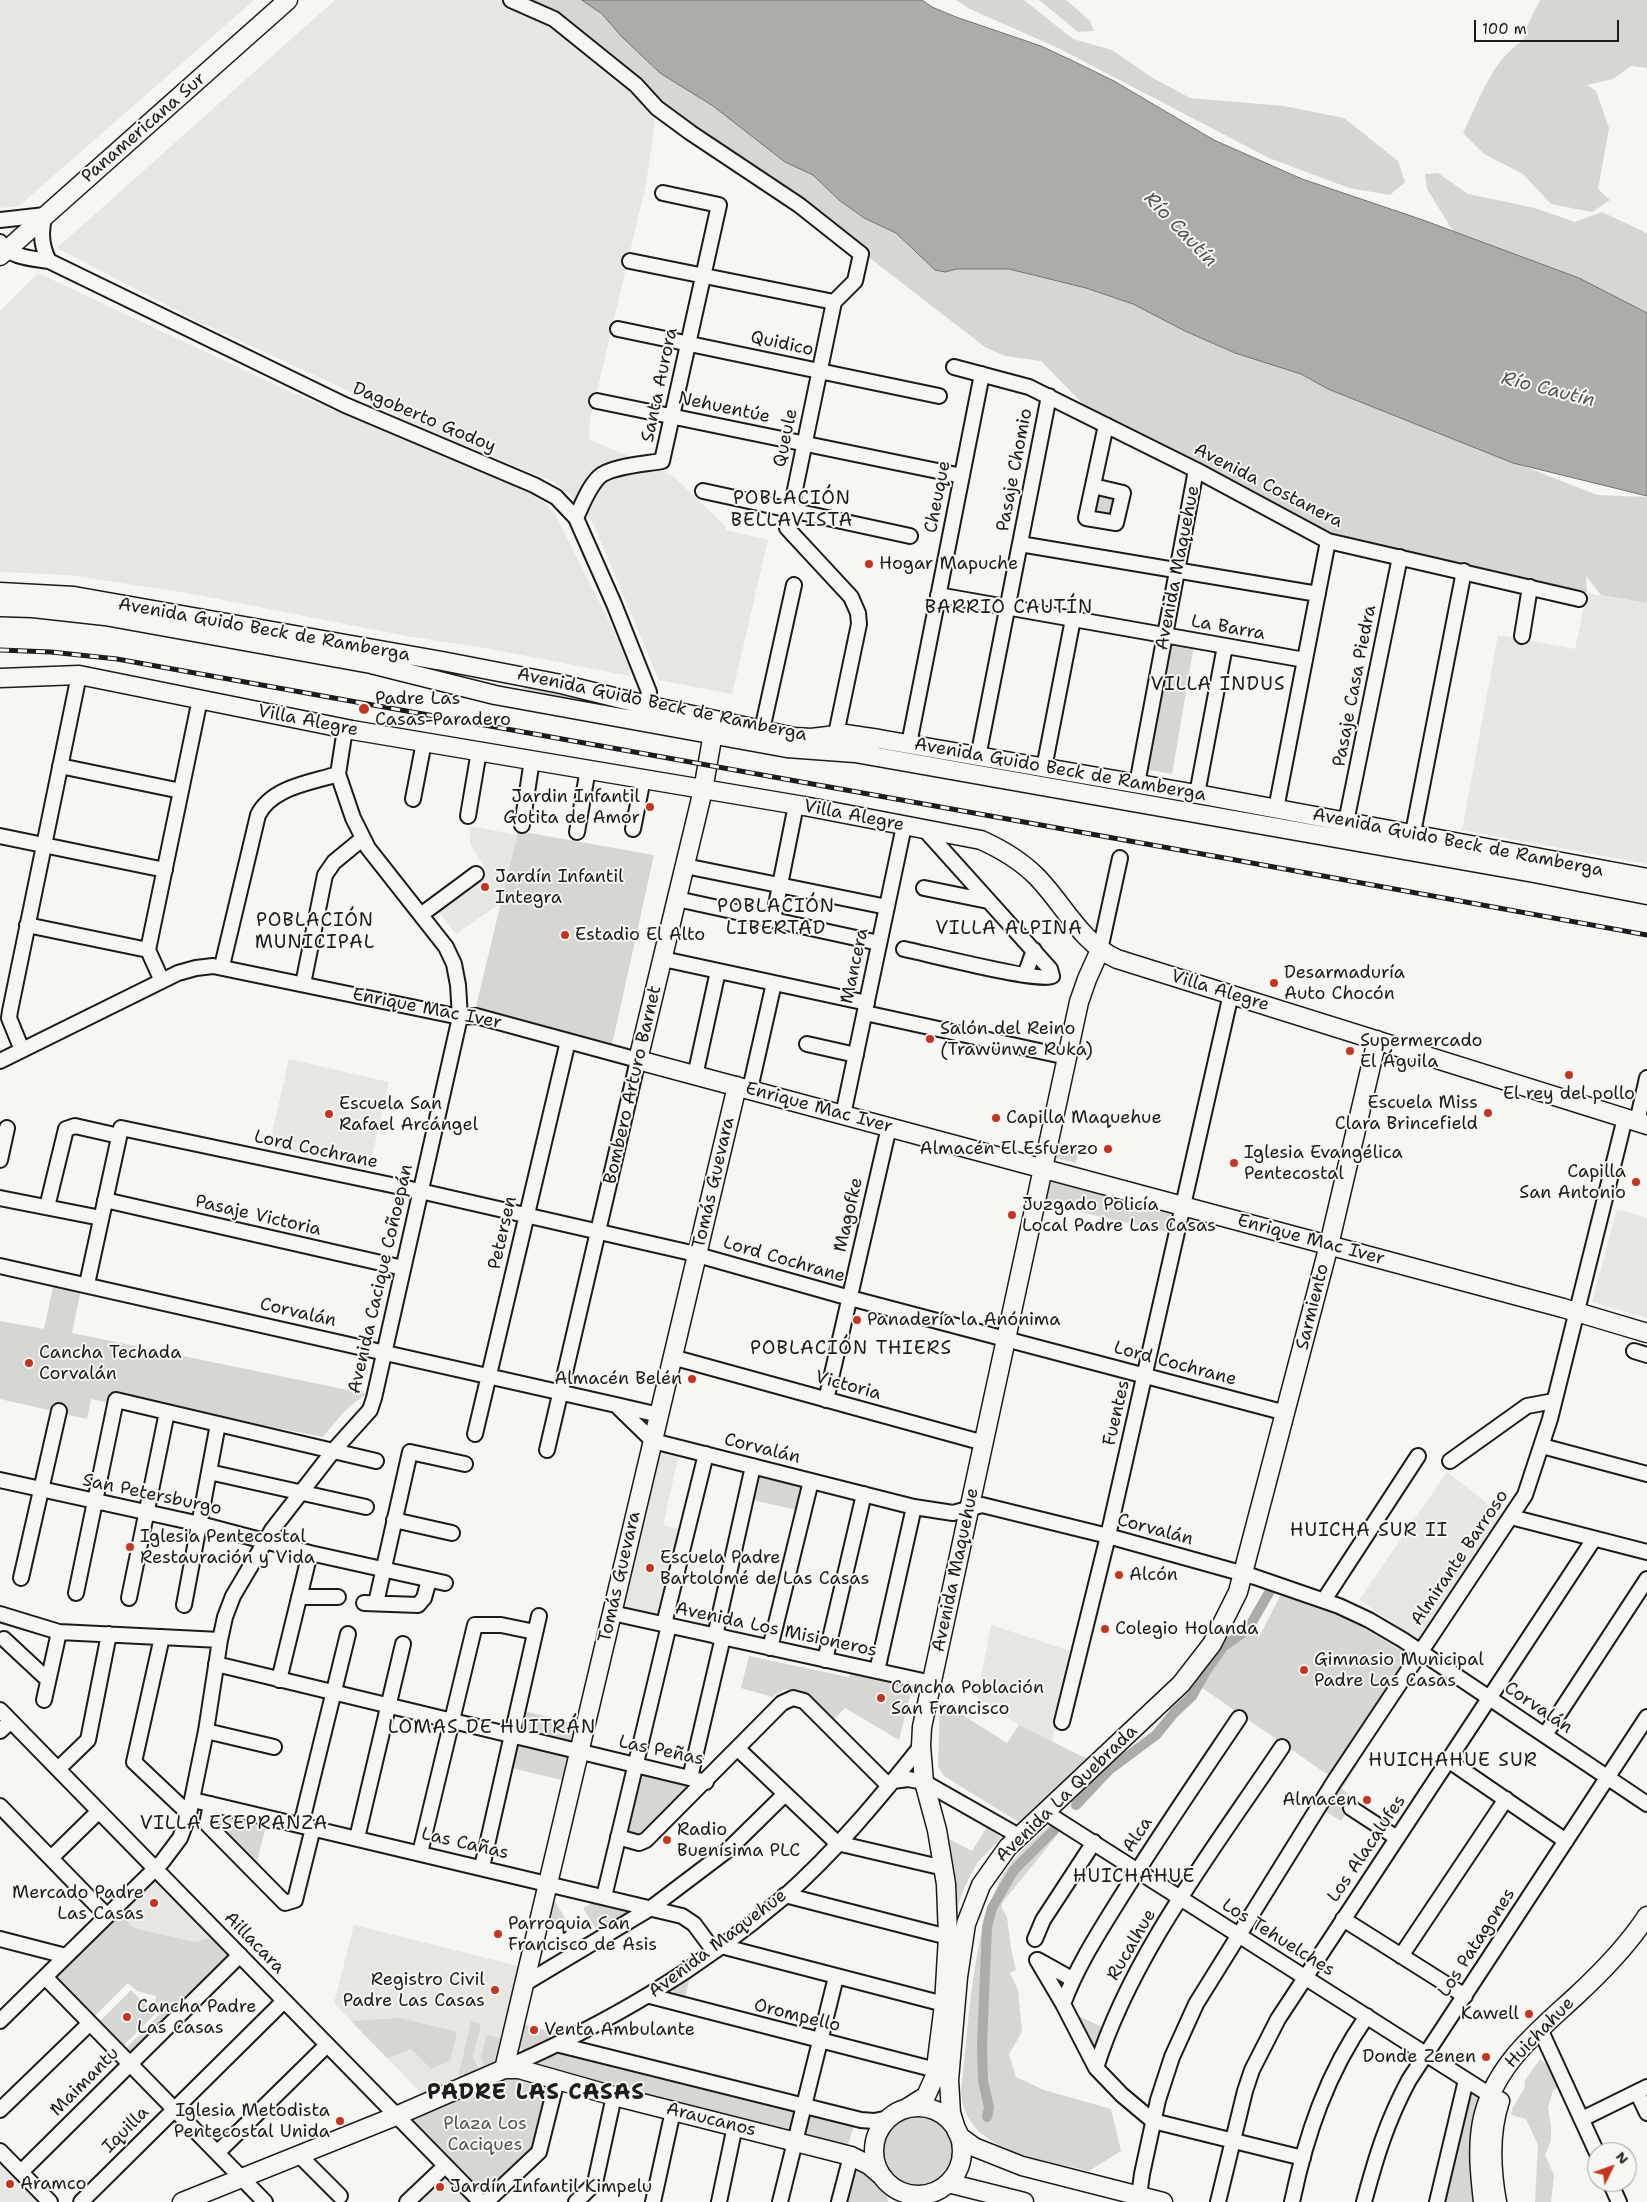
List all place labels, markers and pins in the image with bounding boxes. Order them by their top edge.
place label: Hogar Mapuche [879,553,1018,575]
marker: Hogar Mapuche [863,558,875,570]
place label: Padre Las Casas-Paradero [375,688,511,731]
marker: Padre Las Casas-Paradero [357,702,371,716]
place label: Jardin Infantil Gotita de Amor [503,786,640,829]
marker: Jardin Infantil Gotita de Amor [644,801,656,813]
place label: Jardín Infantil Integra [495,866,624,909]
marker: Jardín Infantil Integra [479,881,491,893]
place label: Estadio El Alto [575,924,705,946]
marker: Estadio El Alto [559,929,571,941]
place label: Desarmaduría Auto Chocón [1284,962,1405,1004]
marker: Desarmaduría Auto Chocón [1268,977,1280,989]
place label: Salón del Reino (Trawünwe Ruka) [940,1018,1093,1060]
place label: Supermercado El Águila [1360,1030,1482,1072]
marker: Salón del Reino (Trawünwe Ruka) [924,1033,936,1045]
marker: Supermercado El Águila [1344,1045,1356,1057]
marker: El rey del pollo [1563,1069,1575,1081]
place label: El rey del pollo [1503,1083,1635,1105]
place label: Escuela Miss Clara Brincefield [1335,1092,1478,1134]
place label: Escuela San Rafael Arcángel [339,1093,478,1136]
place label: Capilla Maquehue [1006,1107,1162,1129]
marker: Escuela Miss Clara Brincefield [1482,1107,1494,1119]
marker: Escuela San Rafael Arcángel [323,1108,335,1120]
marker: Capilla Maquehue [990,1112,1002,1124]
place label: Almacén El Esfuerzo [920,1138,1098,1160]
place label: Iglesia Evangélica Pentecostal [1244,1142,1403,1184]
marker: Almacén El Esfuerzo [1102,1143,1114,1155]
marker: Iglesia Evangélica Pentecostal [1228,1157,1240,1169]
place label: Capilla San Antonio [1519,1161,1626,1204]
marker: Capilla San Antonio [1630,1176,1642,1188]
place label: Juzgado Policía Local Padre Las Casas [1022,1194,1216,1236]
marker: Juzgado Policía Local Padre Las Casas [1006,1209,1018,1221]
place label: Panadería la Anónima [867,1309,1061,1331]
marker: Panadería la Anónima [851,1314,863,1326]
place label: Cancha Techada Corvalán [39,1342,181,1385]
marker: Cancha Techada Corvalán [23,1357,35,1369]
place label: Almacén Belén [554,1368,682,1390]
marker: Almacén Belén [686,1373,698,1385]
place label: Iglesia Pentecostal Restauración y Vida [140,1526,315,1568]
marker: Iglesia Pentecostal Restauración y Vida [124,1541,136,1553]
place label: Escuela Padre Bartolomé de Las Casas [660,1547,869,1590]
marker: Escuela Padre Bartolomé de Las Casas [644,1562,656,1574]
place label: Alcón [1129,1564,1178,1586]
marker: Alcón [1113,1569,1125,1581]
place label: Colegio Holanda [1115,1618,1258,1640]
marker: Colegio Holanda [1099,1623,1111,1635]
place label: Gimnasio Municipal Padre Las Casas [1314,1649,1484,1692]
marker: Gimnasio Municipal Padre Las Casas [1298,1664,1310,1676]
place label: Cancha Población San Francisco [891,1677,1044,1720]
marker: Cancha Población San Francisco [875,1692,887,1704]
place label: Almacen [1282,1789,1357,1811]
marker: Almacen [1361,1794,1373,1806]
place label: Radio Buenísima PLC [677,1819,800,1862]
marker: Radio Buenísima PLC [661,1834,673,1846]
place label: Mercado Padre Las Casas [12,1882,144,1925]
marker: Mercado Padre Las Casas [148,1897,160,1909]
place label: Parroquia San Francisco de Asis [508,1913,657,1956]
marker: Parroquia San Francisco de Asis [492,1928,504,1940]
place label: Registro Civil Padre Las Casas [343,1969,485,2012]
marker: Registro Civil Padre Las Casas [489,1984,501,1996]
place label: Cancha Padre Las Casas [137,1996,256,2038]
place label: Kawell [1461,2003,1519,2025]
marker: Kawell [1523,2008,1535,2020]
marker: Cancha Padre Las Casas [121,2011,133,2023]
place label: Venta Ambulante [544,2019,695,2041]
marker: Venta Ambulante [528,2024,540,2036]
place label: Donde Zenen [1363,2046,1476,2068]
marker: Donde Zenen [1480,2051,1492,2063]
place label: Iglesia Metodista Pentecostal Unida [174,2100,330,2142]
marker: Iglesia Metodista Pentecostal Unida [334,2115,346,2127]
place label: Aramco [20,2173,86,2195]
place label: Jardín Infantil Kimpelu [450,2176,652,2198]
marker: Aramco [4,2178,16,2190]
marker: Jardín Infantil Kimpelu [434,2181,446,2193]

